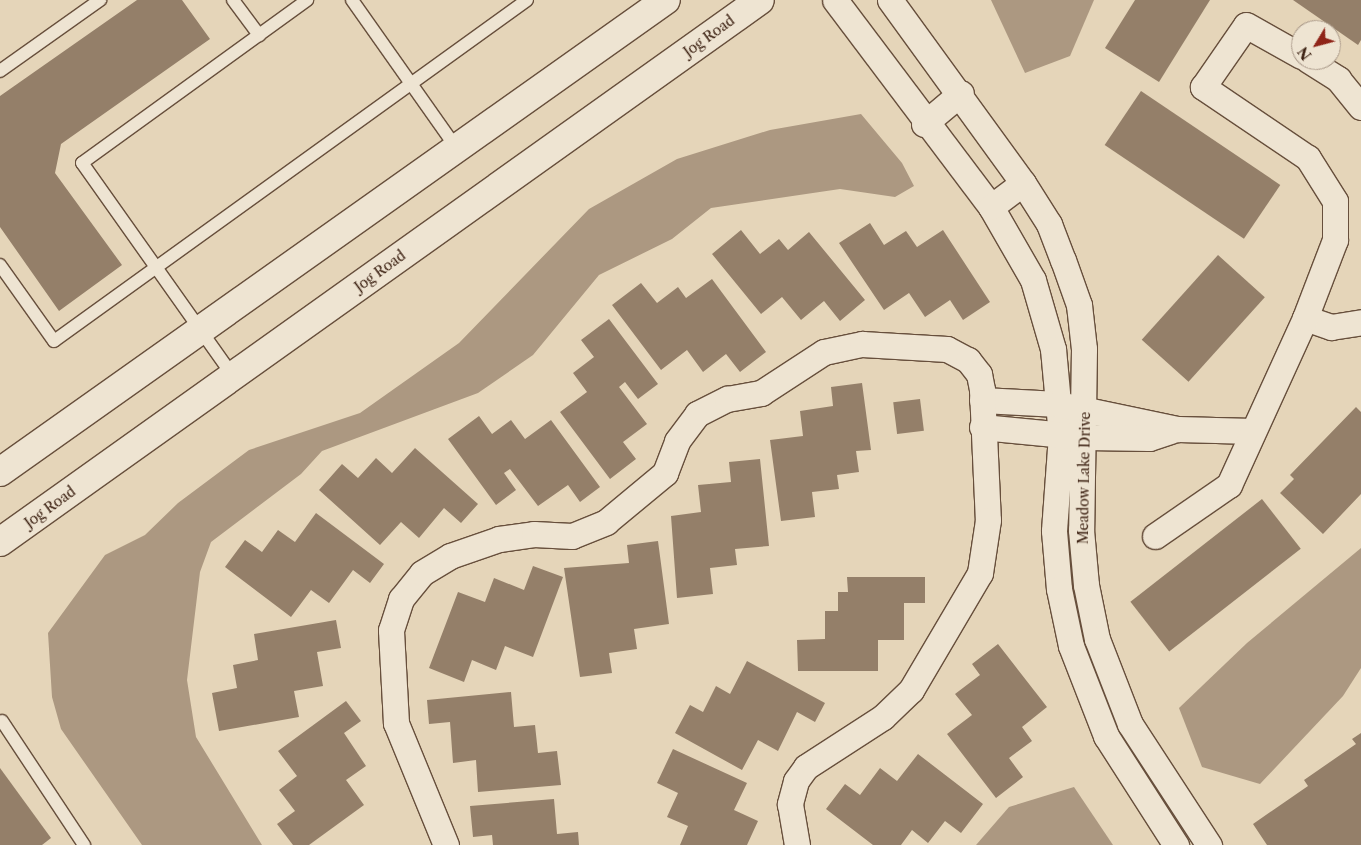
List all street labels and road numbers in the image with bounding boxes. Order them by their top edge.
street label: Jog Road [680,12,738,60]
street label: Jog Road [351,247,409,295]
street label: Meadow Lake Drive [1074,411,1094,545]
street label: Jog Road [21,483,79,531]

